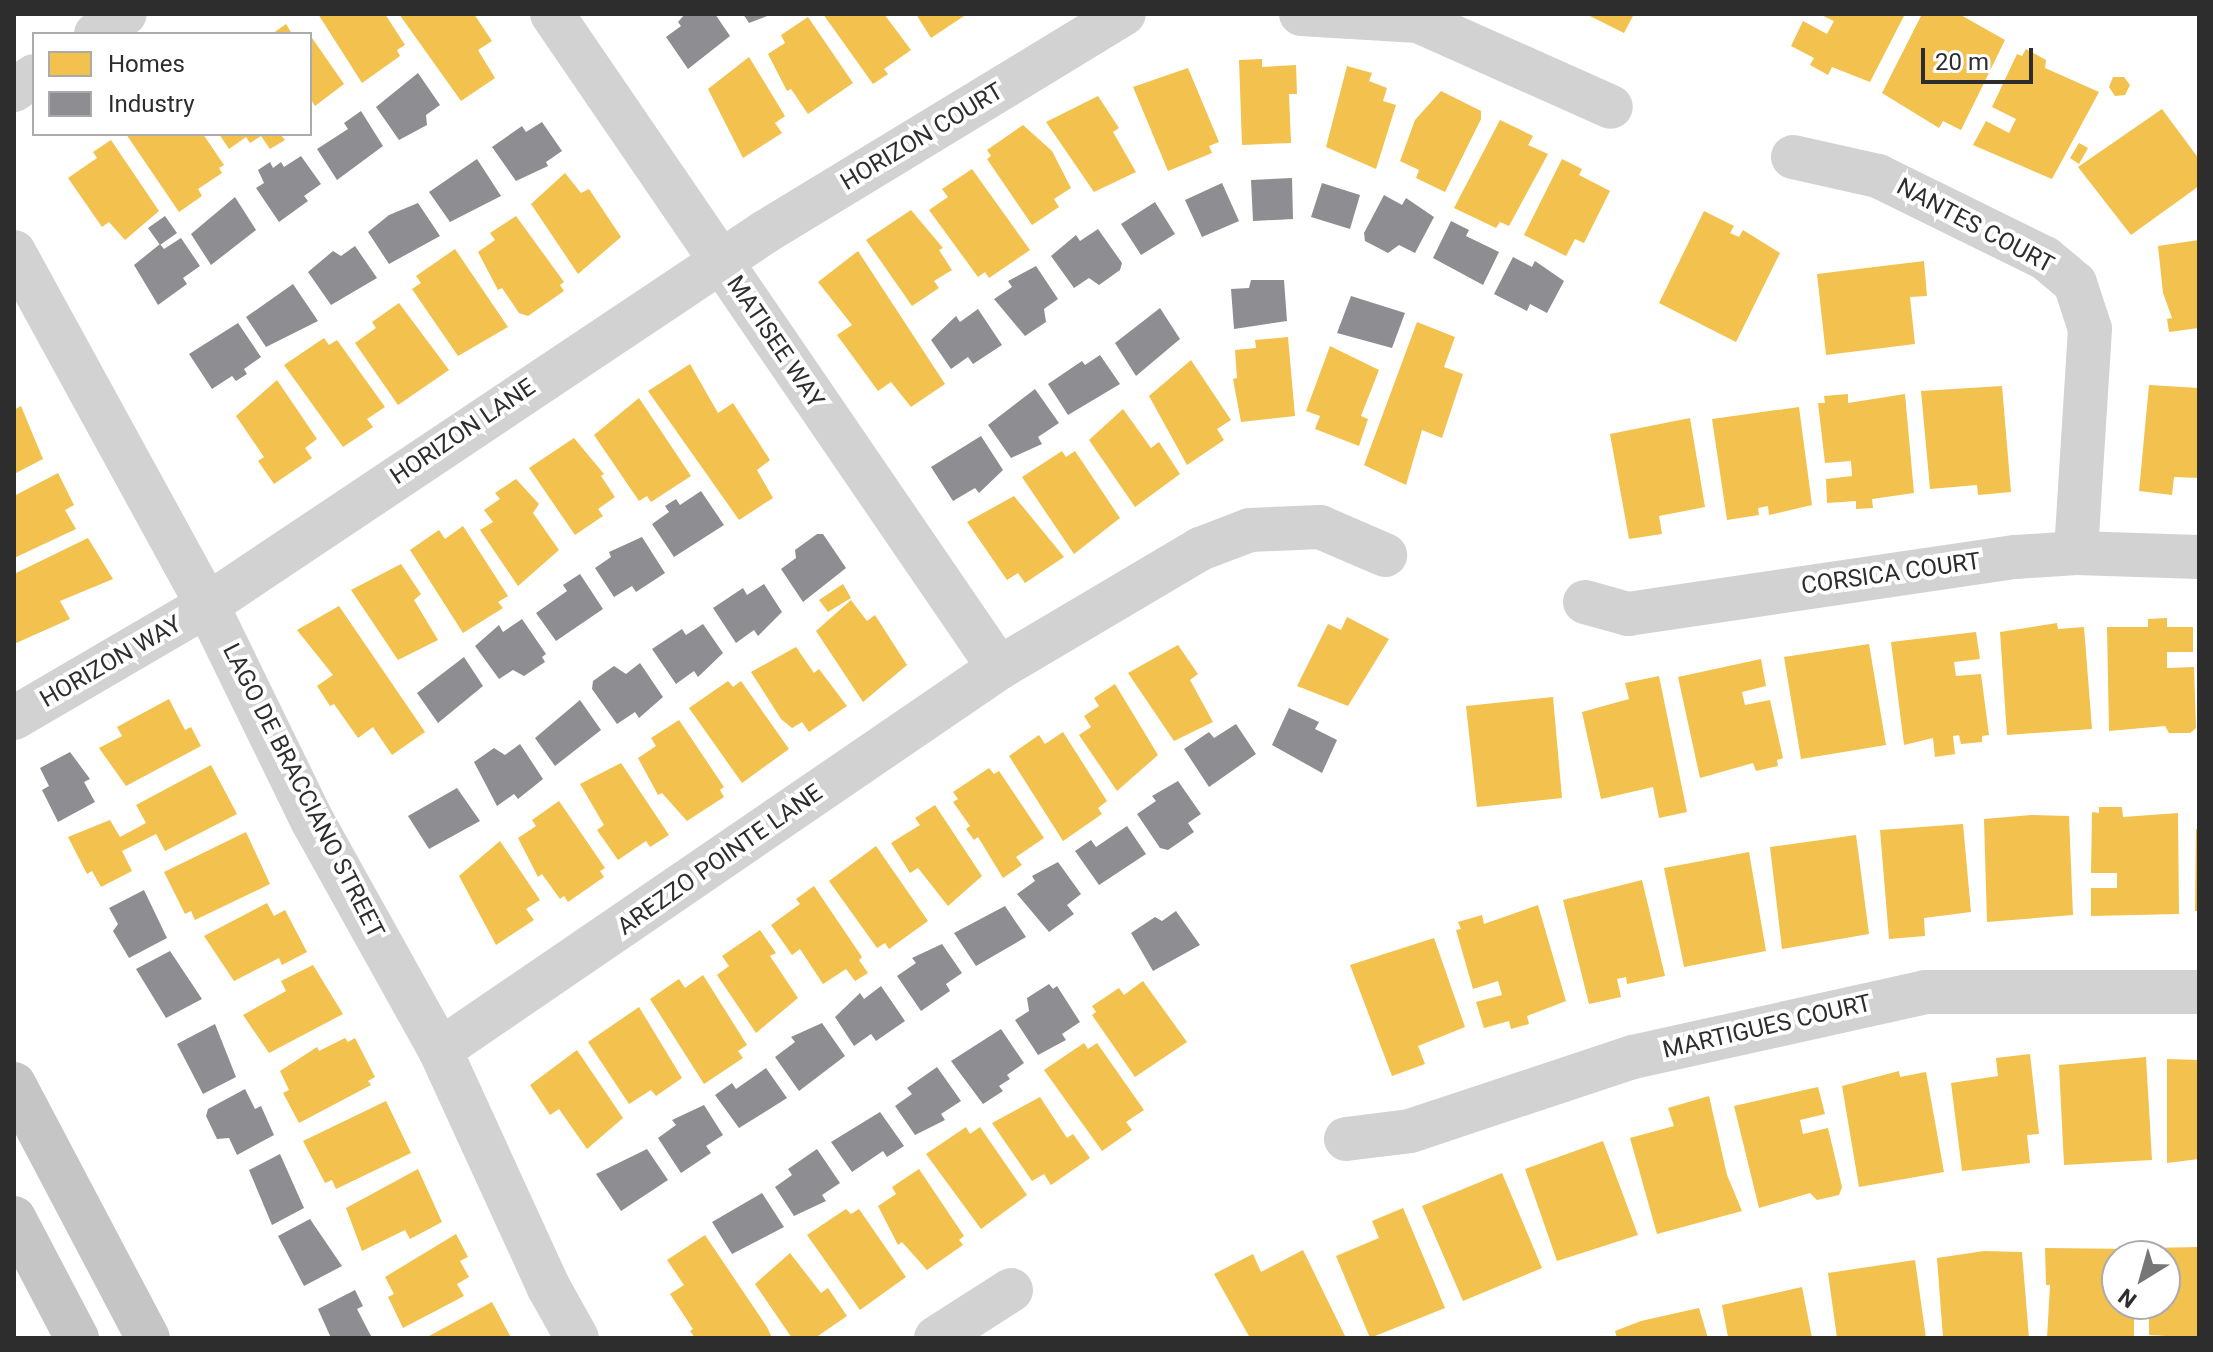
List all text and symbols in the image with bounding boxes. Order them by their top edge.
legend [32,32,312,136]
scale bar [1925,32,2037,82]
text: 20 m [1935,48,1989,76]
text: Homes [108,50,185,78]
street label: HORIZON COURT [836,77,1008,197]
text: Industry [108,90,194,118]
street label: NANTES COURT [1892,172,2058,280]
street label: MATISEE WAY [720,270,830,414]
street label: HORIZON LANE [385,373,541,491]
street label: CORSICA COURT [1799,547,1983,601]
street label: HORIZON WAY [35,610,187,714]
street label: LAGO DE BRACCIANO STREET [216,639,390,943]
street label: AREZZO POINTE LANE [612,778,828,942]
street label: MARTIGUES COURT [1660,989,1874,1065]
north arrow [2101,1240,2181,1320]
text: N [2114,1283,2141,1313]

